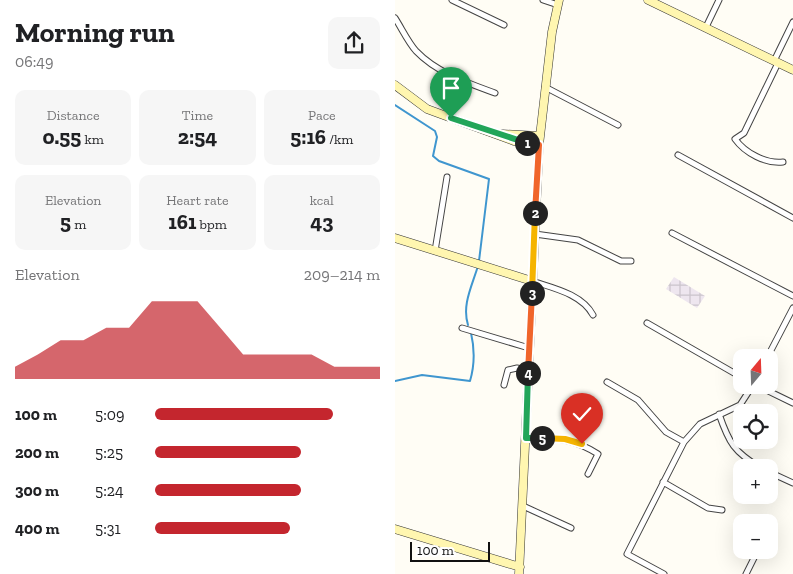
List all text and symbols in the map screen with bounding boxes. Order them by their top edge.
text: Morning run [15,16,175,49]
button: share [328,17,380,69]
text: 06:49 [15,52,53,71]
pin [430,67,472,118]
icon: arrive [437,74,465,102]
text: Distance [47,107,100,124]
text: Time [182,107,213,124]
text: Pace [308,107,336,124]
text: 0.55 [42,124,81,149]
text: 2:54 [178,124,217,149]
text: 5:16 [290,124,326,149]
pin: 1 [515,130,539,156]
text: km [81,131,104,148]
text: /km [326,131,353,148]
text: 1 [525,135,530,152]
text: Elevation [45,192,101,209]
text: Heart rate [166,192,229,209]
text: kcal [310,192,334,209]
pin: 2 [523,200,547,226]
text: 2 [532,205,539,222]
text: 5 [60,209,71,234]
text: 161 [168,209,196,234]
text: 43 [310,209,333,234]
text: m [71,216,86,233]
text: bpm [196,216,227,233]
text: Elevation [15,265,80,284]
text: 209–214 m [304,265,380,284]
pin: 3 [519,280,545,306]
text: 3 [529,285,536,302]
north arrow [733,349,777,394]
map controls [733,349,778,559]
pin: 4 [515,360,541,386]
text: 4 [525,365,532,382]
pin [561,393,603,444]
icon: check [568,400,596,428]
button: locate [733,404,778,449]
text: 100 m [15,405,57,424]
text: 5:09 [95,405,125,424]
pin: 5 [529,426,555,450]
text: 5 [539,430,546,447]
text: 200 m [15,443,59,462]
text: 5:25 [95,443,123,462]
button: + [733,459,778,504]
text: 300 m [15,481,59,500]
text: 5:24 [95,481,124,500]
button: − [733,514,778,559]
text: 400 m [15,519,60,538]
text: 5:31 [95,519,121,538]
scale bar [410,539,490,562]
text: 100 m [417,542,454,559]

